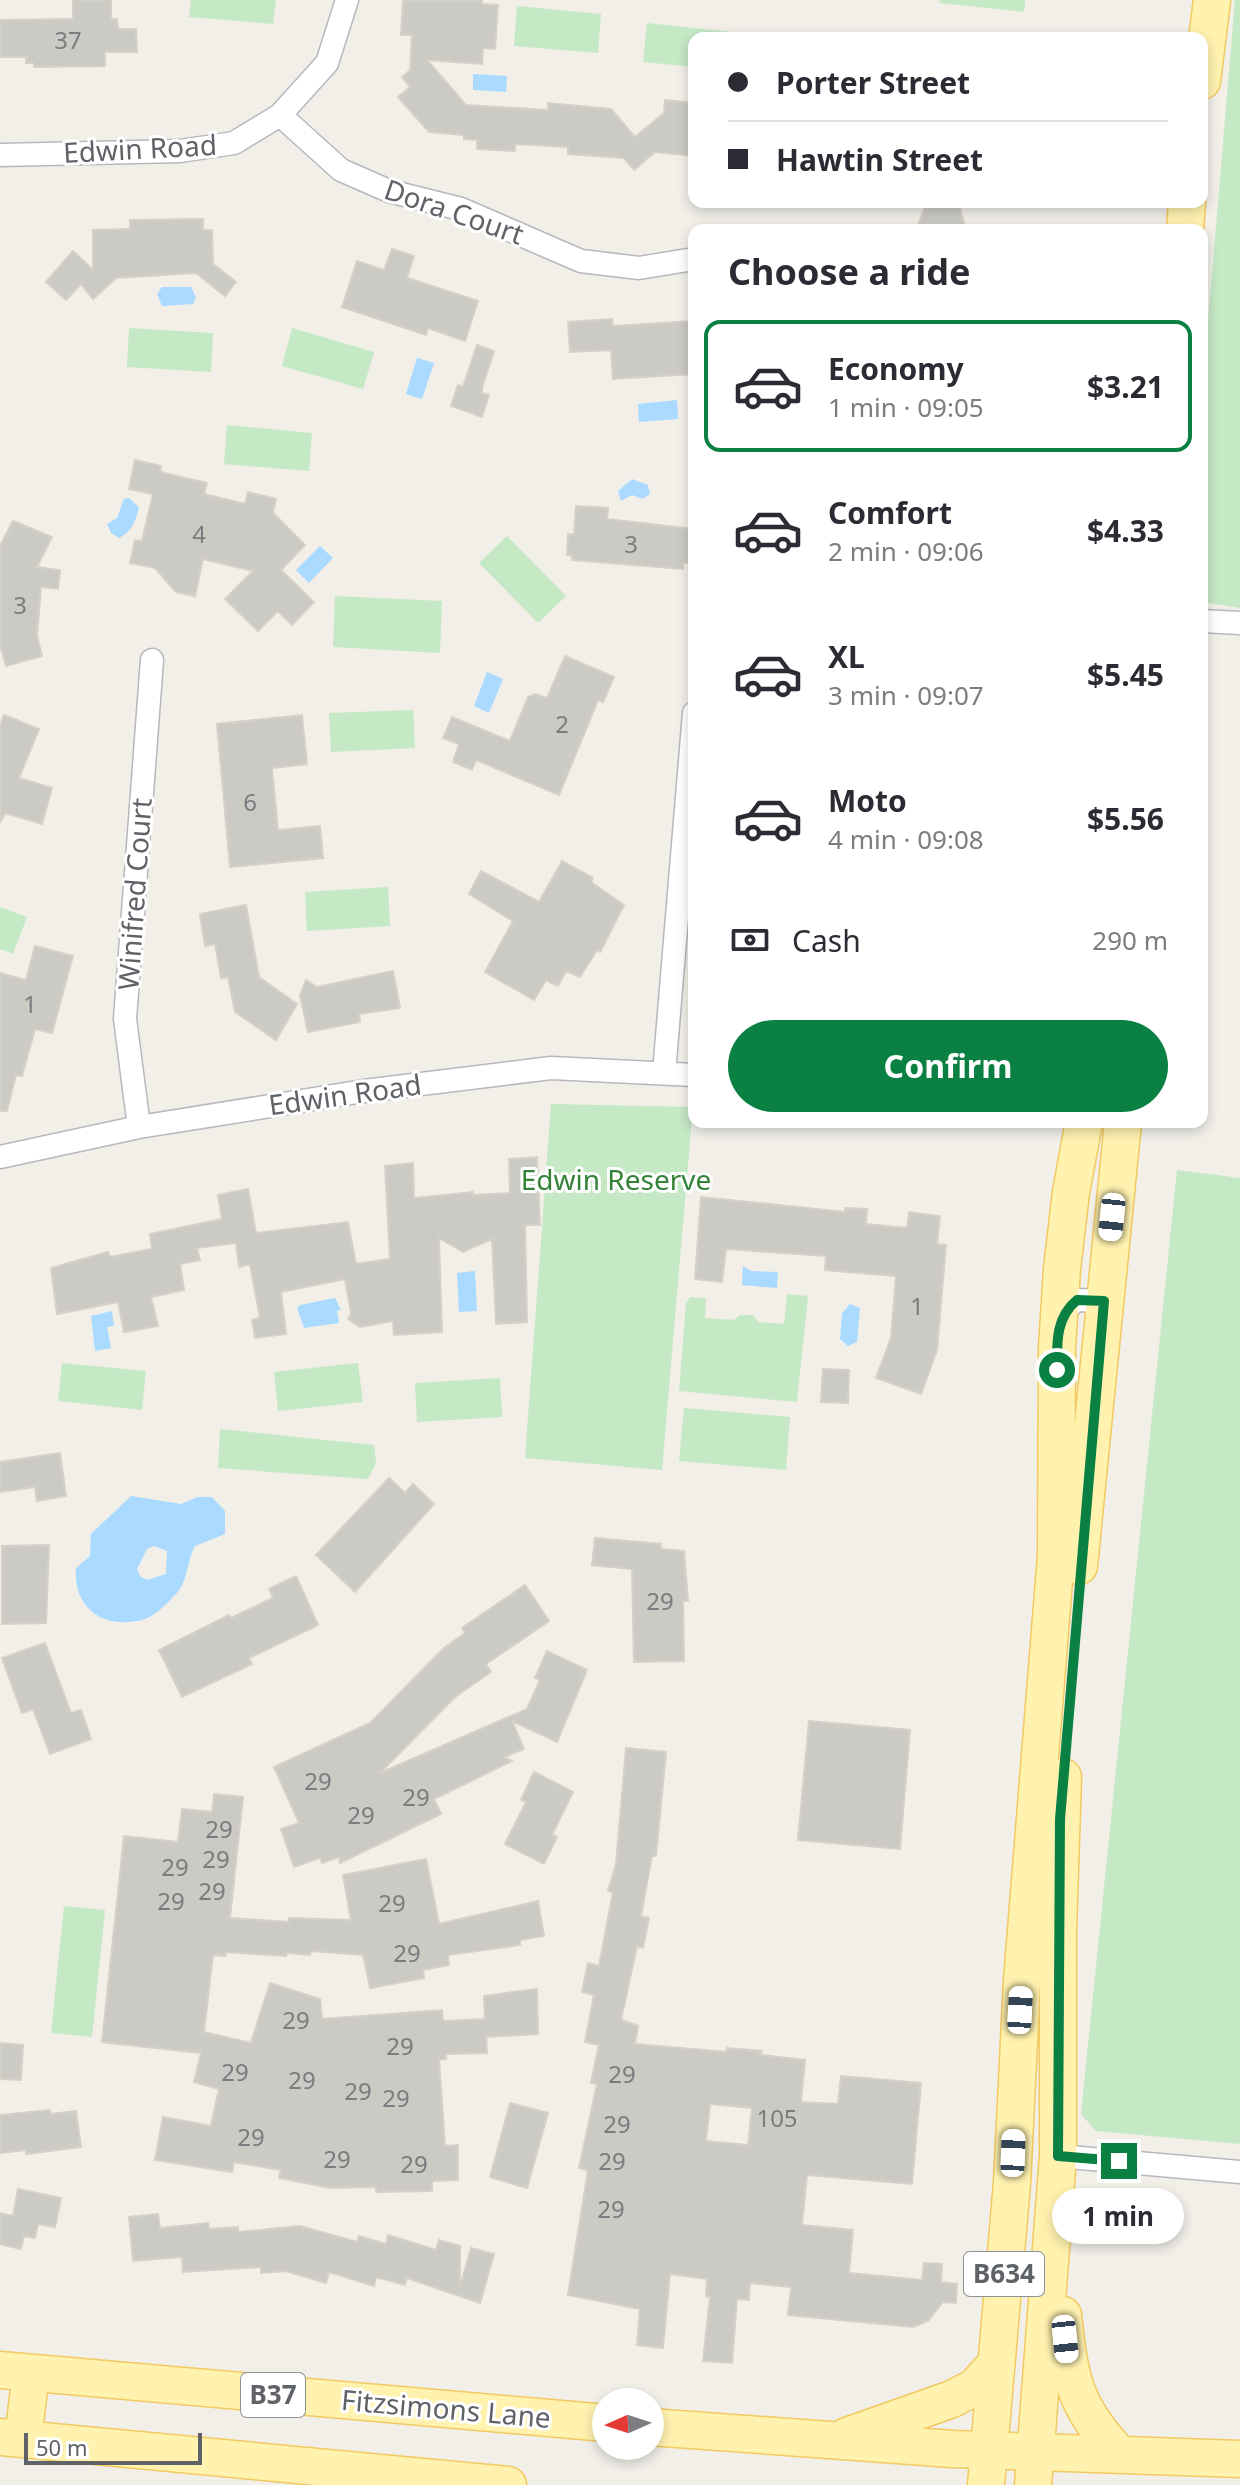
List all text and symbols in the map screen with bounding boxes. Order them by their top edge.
house number: 37 [54,23,82,56]
text: Porter Street [776,62,970,103]
street label: Edwin Road [62,125,218,171]
text: Hawtin Street [776,139,983,180]
street label: Dora Court [380,169,529,253]
text: Choose a ride [728,247,970,296]
text: Economy [828,348,964,389]
icon: car [732,350,804,422]
text: $3.21 [1087,366,1164,407]
text: 1 min · 09:05 [828,389,984,425]
text: Comfort [828,492,952,533]
icon: car [732,494,804,566]
text: $4.33 [1087,510,1164,551]
house number: 4 [192,517,206,550]
house number: 3 [624,527,638,560]
text: 2 min · 09:06 [828,533,984,569]
house number: 3 [13,588,27,621]
text: XL [828,636,865,677]
icon: car [732,638,804,710]
text: $5.45 [1087,654,1164,695]
text: 3 min · 09:07 [828,677,984,713]
house number: 2 [555,707,569,740]
text: Moto [828,780,907,821]
icon: car [732,782,804,854]
house number: 6 [243,785,257,818]
street label: Winifred Court [108,797,160,991]
text: $5.56 [1087,798,1164,839]
text: 4 min · 09:08 [828,821,984,857]
icon: cash [728,918,772,962]
text: Cash [792,920,861,961]
text: 290 m [1092,922,1168,958]
house number: 1 [23,987,37,1020]
button: Confirm [728,1020,1168,1112]
street label: Edwin Road [266,1064,424,1124]
park label: Edwin Reserve [521,1160,711,1198]
car [1098,1192,1126,1242]
house number: 1 [910,1289,924,1322]
route start [1039,1352,1075,1388]
house number: 29 [646,1584,674,1617]
house number: 29 [304,1764,332,1797]
house number: 29 [402,1780,430,1813]
house number: 29 [347,1798,375,1831]
house number: 29 [205,1812,233,1845]
house number: 29 [202,1842,230,1875]
house number: 29 [161,1850,189,1883]
house number: 29 [198,1874,226,1907]
house number: 29 [157,1884,185,1917]
house number: 29 [378,1886,406,1919]
house number: 29 [393,1936,421,1969]
car [1007,1985,1033,2035]
house number: 29 [282,2003,310,2036]
house number: 29 [386,2029,414,2062]
house number: 29 [221,2055,249,2088]
house number: 29 [608,2057,636,2090]
house number: 29 [288,2063,316,2096]
house number: 29 [344,2074,372,2107]
house number: 29 [382,2081,410,2114]
house number: 105 [756,2101,798,2134]
house number: 29 [603,2107,631,2140]
house number: 29 [237,2120,265,2153]
car [1000,2129,1026,2177]
house number: 29 [323,2142,351,2175]
route end [1101,2143,1137,2179]
house number: 29 [598,2144,626,2177]
house number: 29 [400,2147,428,2180]
callout: 1 min [1053,2189,1185,2245]
house number: 29 [597,2192,625,2225]
text: 1 min [1082,2198,1154,2234]
road number: B634 [964,2252,1044,2296]
car [1051,2314,1079,2364]
road number: B37 [241,2373,305,2417]
street label: Fitzsimons Lane [340,2380,552,2436]
north arrow [592,2388,664,2460]
map controls [592,2388,664,2460]
scale bar [24,2429,202,2465]
text: 50 m [36,2432,87,2462]

